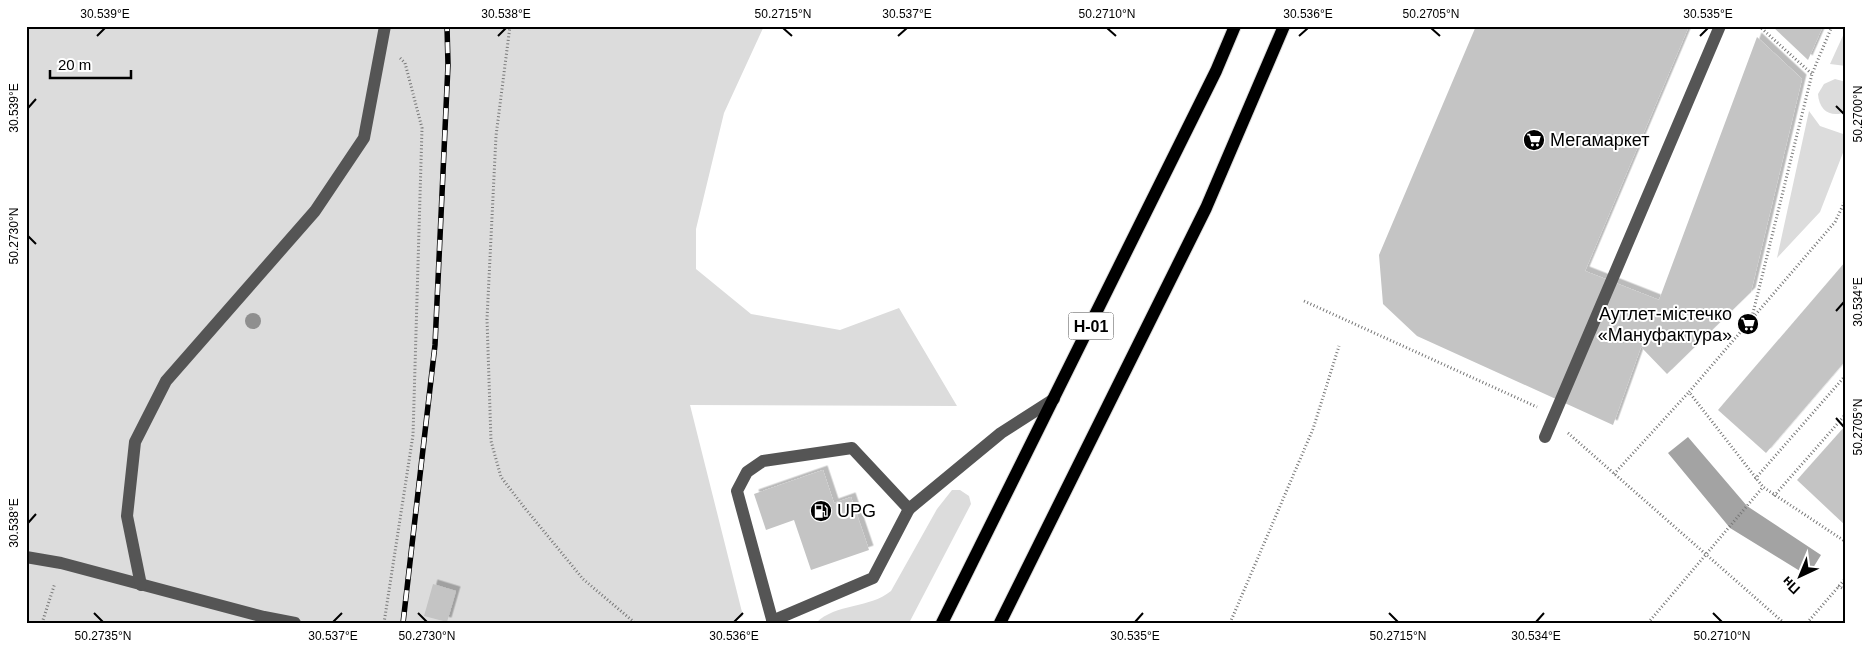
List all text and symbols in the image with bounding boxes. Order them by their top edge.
text: 30.539°E [80,7,130,21]
text: 30.538°E [481,7,531,21]
text: 50.2715°N [755,7,811,21]
text: 30.537°E [882,7,932,21]
text: 50.2710°N [1079,7,1135,21]
text: 30.536°E [1283,7,1333,21]
text: 50.2705°N [1403,7,1459,21]
text: 30.535°E [1683,7,1733,21]
scale bar [50,48,131,80]
text: 20 m [58,56,91,73]
text: 30.539°E [7,83,21,133]
text: 50.2700°N [1851,86,1865,142]
supermarket icon: Мегамаркет [1522,128,1546,152]
place label: Мегамаркет [1550,130,1650,150]
text: 50.2730°N [7,208,21,264]
text: 30.534°E [1851,277,1865,327]
place label: Аутлет-містечко «Мануфактура» [1598,304,1732,345]
road number: Н-01 [1068,312,1114,340]
supermarket icon: Аутлет-містечко «Мануфактура» [1736,312,1760,336]
text: 50.2705°N [1851,399,1865,455]
text: 30.538°E [7,498,21,548]
fuel station icon: UPG [809,499,833,523]
place label: UPG [837,501,876,521]
north arrow [1774,552,1824,602]
text: Пн [1779,573,1803,598]
text: 50.2735°N [75,629,131,643]
text: 30.537°E [308,629,358,643]
text: 50.2730°N [399,629,455,643]
text: 30.536°E [709,629,759,643]
text: 30.535°E [1110,629,1160,643]
text: 50.2715°N [1370,629,1426,643]
text: 30.534°E [1511,629,1561,643]
text: 50.2710°N [1694,629,1750,643]

